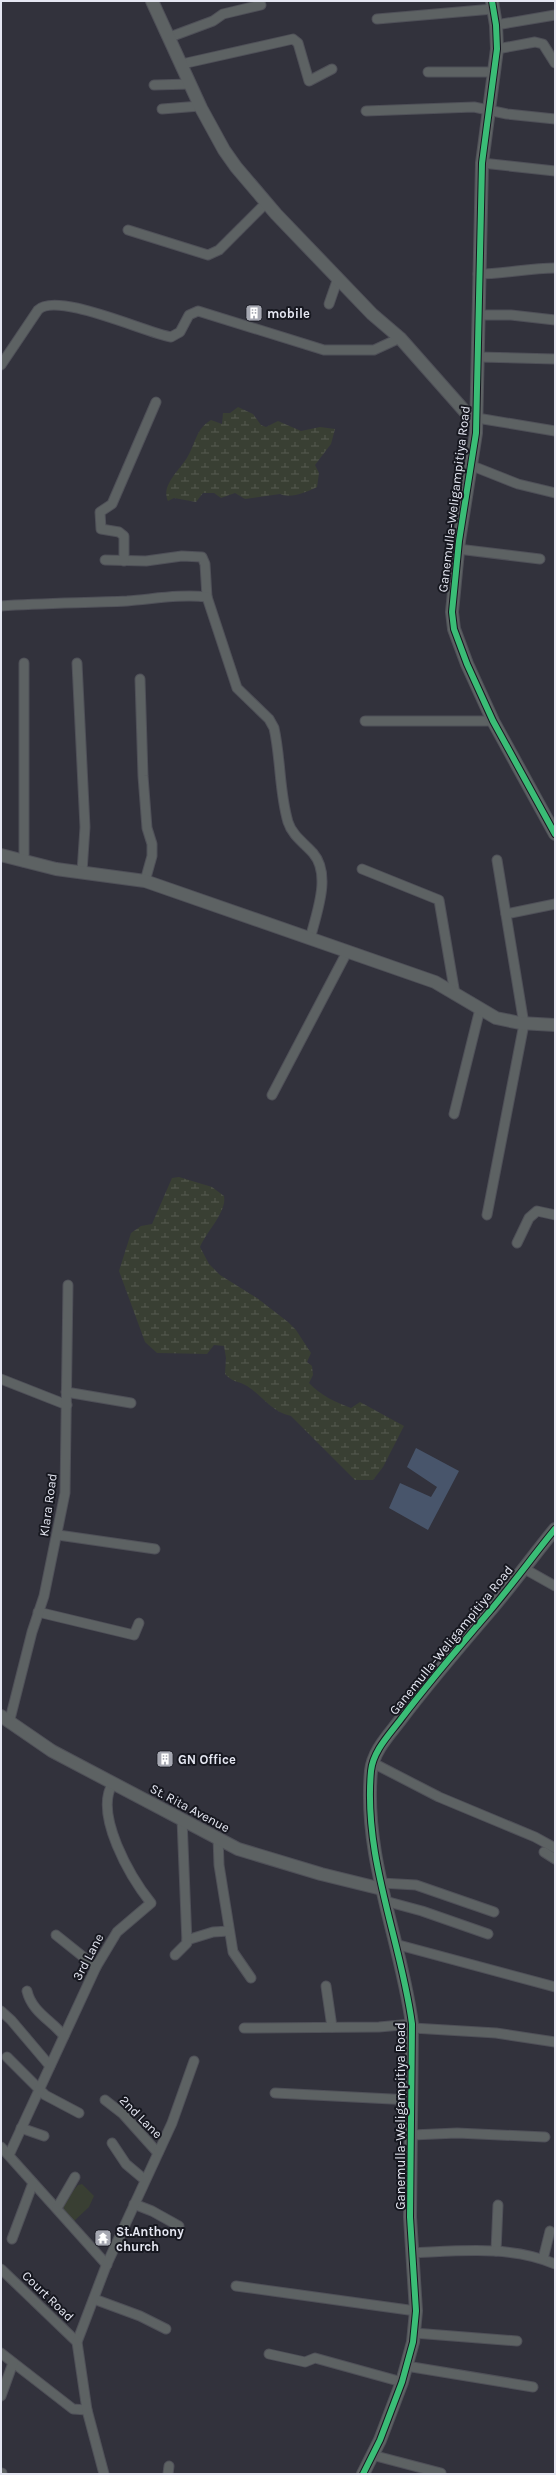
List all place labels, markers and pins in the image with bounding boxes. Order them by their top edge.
building icon: mobile [244,303,264,323]
place label: mobile [267,306,310,321]
building icon: GN Office [155,1749,175,1769]
place label: GN Office [178,1752,236,1767]
place label: St.Anthony church [116,2224,184,2254]
temple icon: St.Anthony church [93,2228,113,2248]

